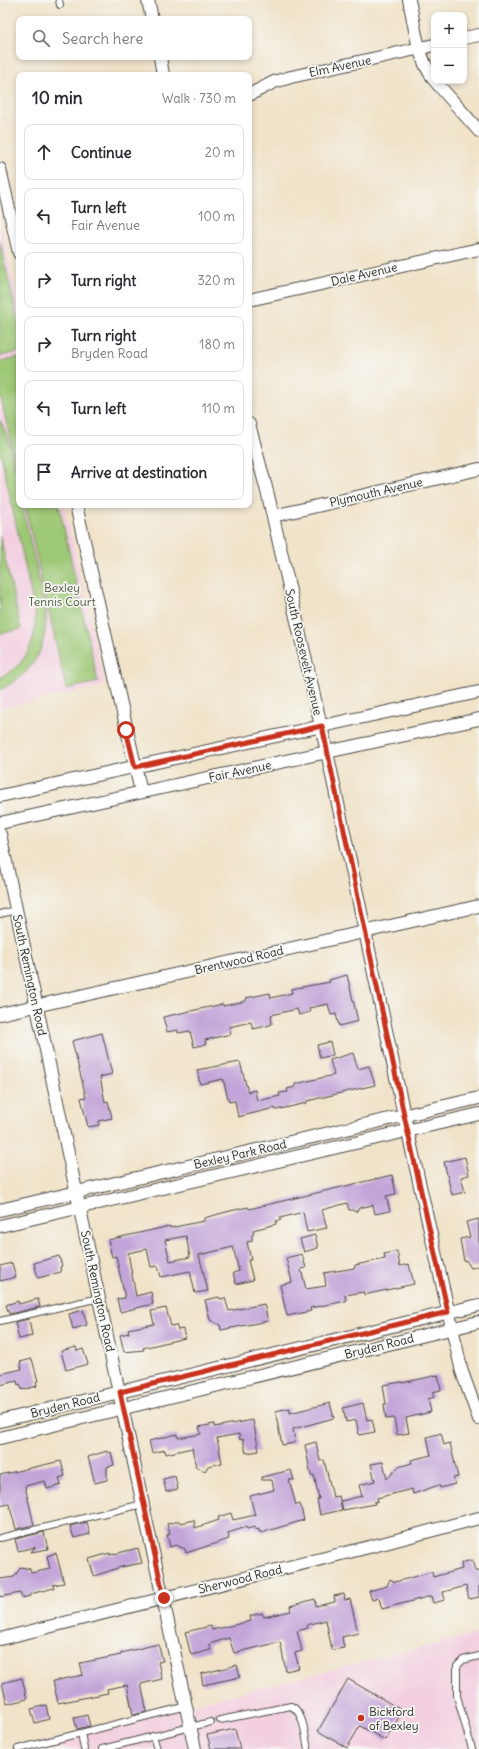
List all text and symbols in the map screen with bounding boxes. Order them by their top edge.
map controls [431,12,467,84]
button: + [431,12,467,48]
search box [16,16,252,60]
icon: search [30,27,52,49]
text: Search here [62,29,143,48]
button: − [431,48,467,84]
street label: Elm Avenue [307,52,373,80]
text: 10 min [32,87,83,109]
text: Walk · 730 m [162,90,236,107]
icon: ahead [33,141,55,163]
text: Continue [71,143,132,162]
text: 20 m [205,144,235,161]
text: Turn left [71,198,126,217]
icon: left [33,205,55,227]
text: 100 m [198,208,235,225]
text: Fair Avenue [71,217,140,234]
street label: Dale Avenue [329,259,399,289]
icon: right [33,269,55,291]
text: Turn right [71,271,136,290]
text: 320 m [197,272,235,289]
text: Turn right [71,326,136,345]
icon: right [33,333,55,355]
text: 180 m [199,336,235,353]
text: Bryden Road [71,345,148,362]
icon: left [33,397,55,419]
text: Turn left [71,399,126,418]
text: 110 m [202,400,235,417]
icon: arrive [33,461,55,483]
text: Arrive at destination [71,463,207,482]
street label: Plymouth Avenue [328,474,424,510]
park label: Bexley Tennis Court [28,580,96,609]
street label: South Roosevelt Avenue [282,587,326,717]
route start [117,721,135,739]
street label: Fair Avenue [207,757,273,785]
street label: South Remington Road [10,913,50,1037]
street label: Brentwood Road [193,942,285,978]
street label: Bexley Park Road [192,1136,288,1172]
street label: South Remington Road [78,1229,118,1353]
street label: Bryden Road [343,1330,415,1362]
street label: Bryden Road [29,1389,101,1421]
street label: Sherwood Road [196,1561,284,1597]
route end [155,1589,173,1607]
place label: Bickford of Bexley [369,1704,419,1733]
marker: Bickford of Bexley [356,1713,366,1723]

